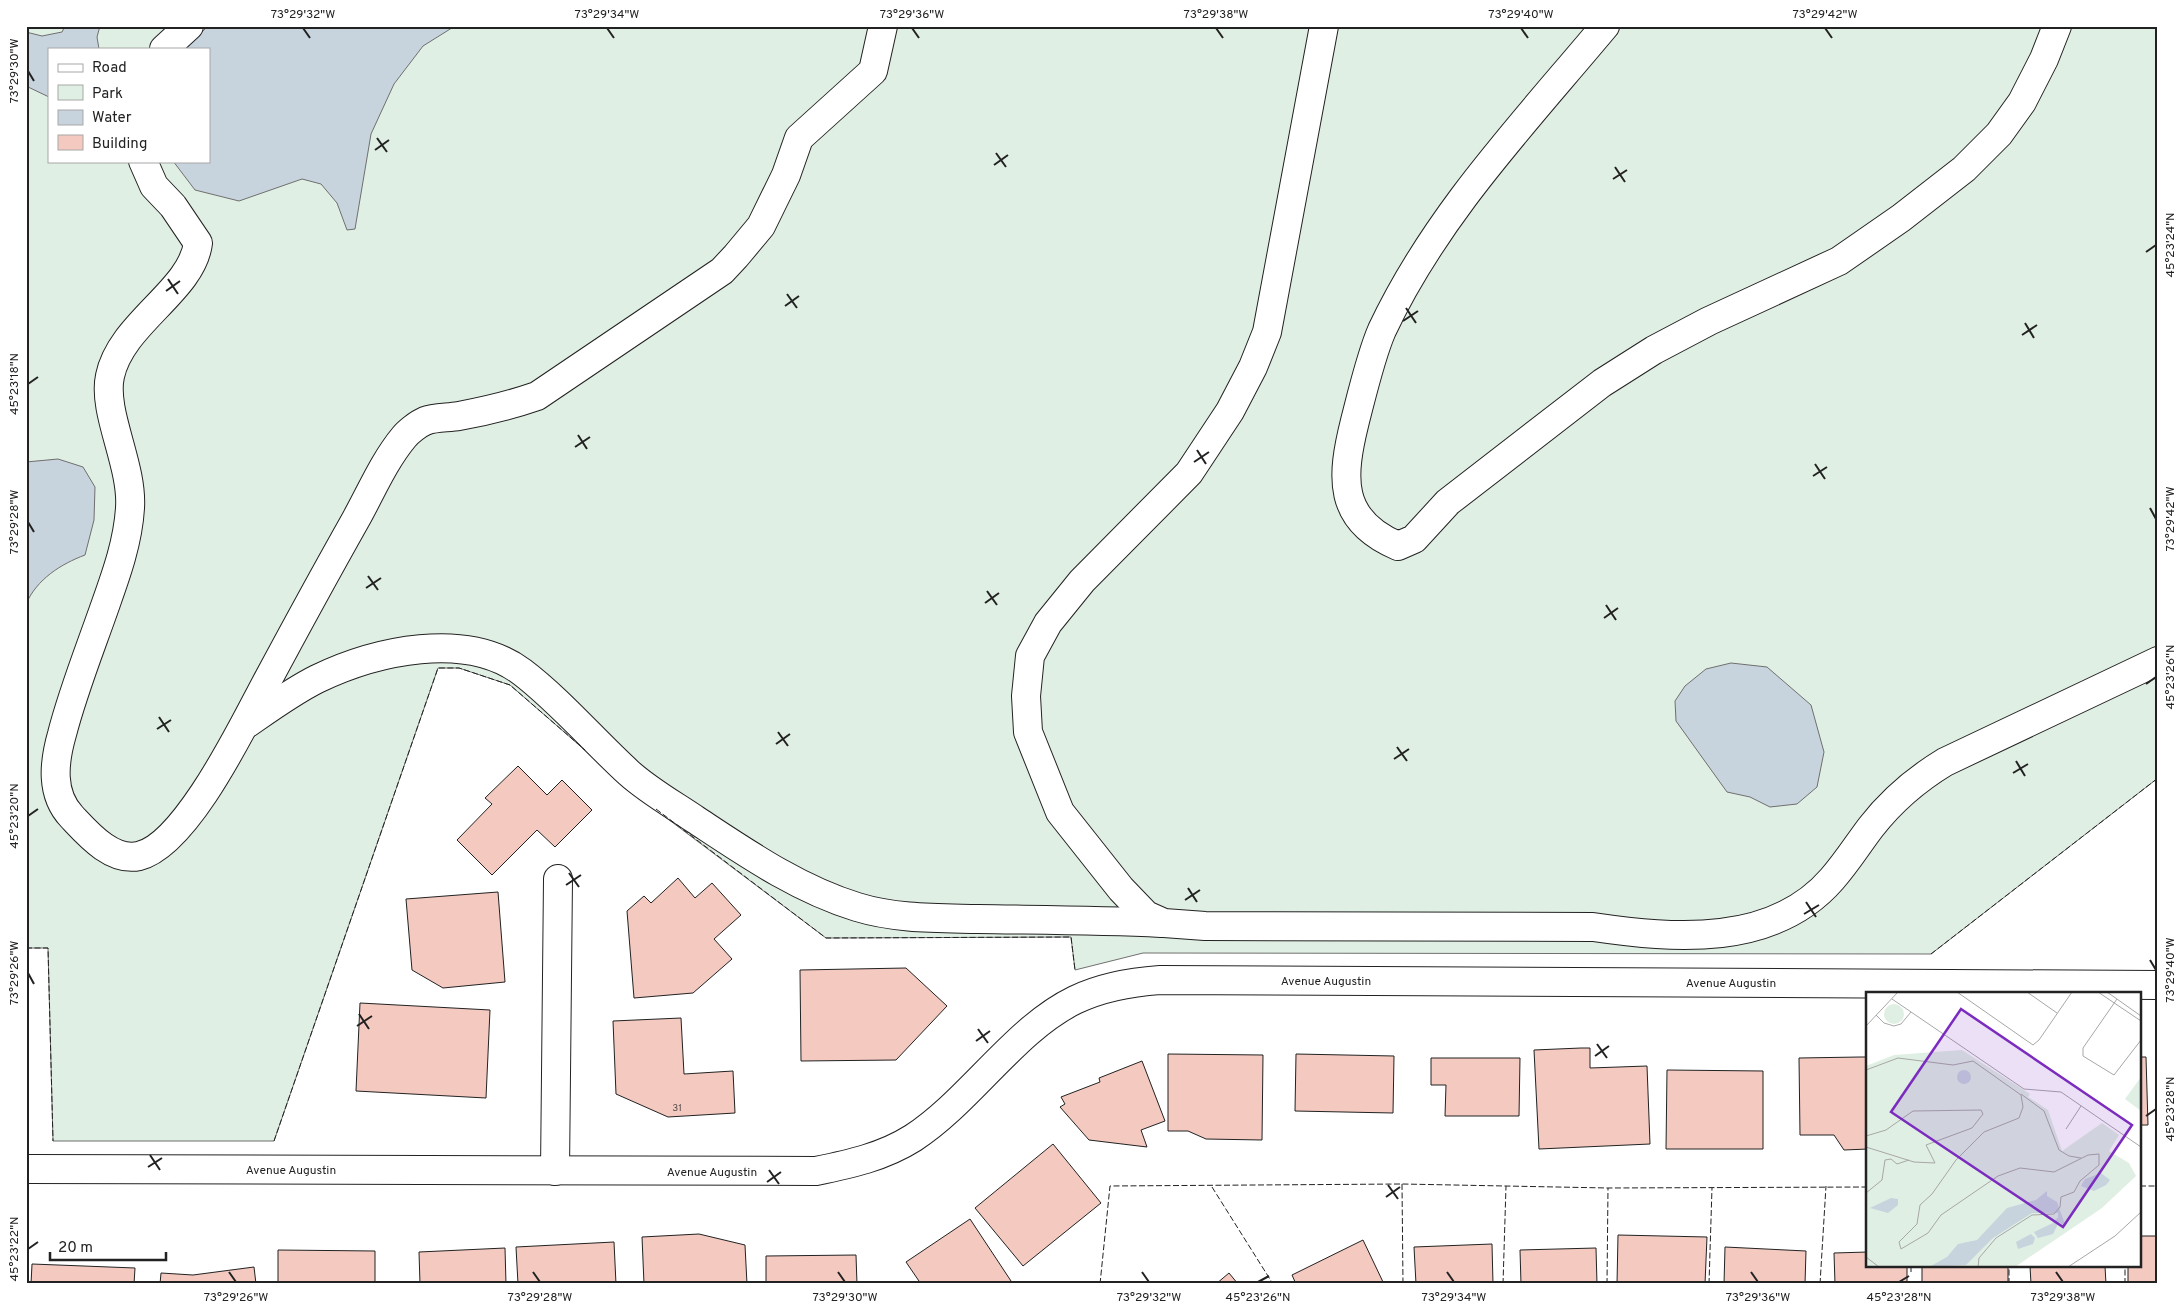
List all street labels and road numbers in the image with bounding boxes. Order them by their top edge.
street label: Avenue Augustin [1281,974,1371,990]
street label: Avenue Augustin [1686,976,1776,992]
street label: Avenue Augustin [246,1163,336,1179]
street label: Avenue Augustin [667,1165,757,1181]

